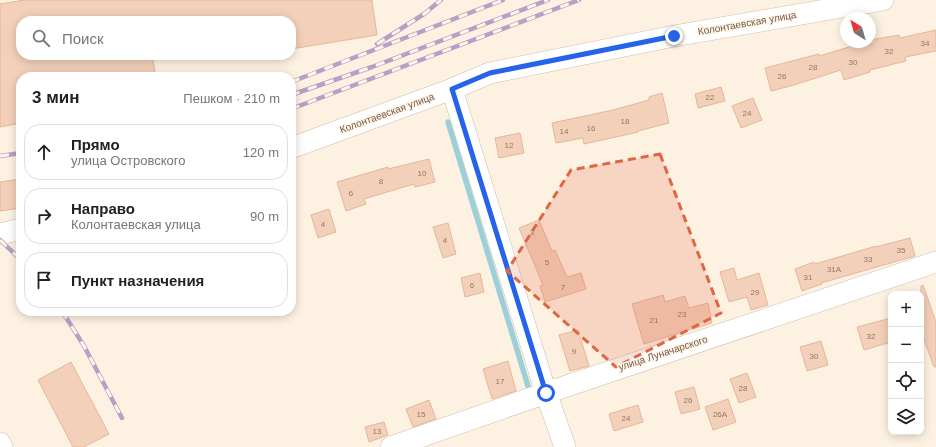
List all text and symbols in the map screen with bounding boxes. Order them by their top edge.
street label: Колонтаевская улица [697,9,798,37]
north arrow [840,12,876,48]
search box [16,16,296,60]
icon: search [30,27,52,49]
route end [665,27,683,45]
text: Поиск [62,30,104,47]
house number: 34 [921,39,930,48]
house number: 32 [885,47,894,56]
house number: 30 [849,58,858,67]
house number: 28 [809,63,818,72]
house number: 26 [778,72,787,81]
text: 3 мин [32,88,79,107]
text: Пешком · 210 m [183,91,280,106]
street label: Колонтаевская улица [338,91,436,135]
house number: 22 [706,93,715,102]
house number: 24 [743,109,752,118]
house number: 18 [621,117,630,126]
house number: 16 [587,124,596,133]
house number: 14 [560,127,569,136]
text: Прямо [71,136,120,153]
icon: ahead [33,141,55,163]
house number: 12 [505,141,514,150]
text: 120 m [243,145,279,160]
text: улица Островского [71,153,185,168]
house number: 10 [418,169,427,178]
house number: 8 [379,177,384,186]
house number: 6 [349,189,354,198]
text: Направо [71,200,135,217]
icon: right [33,205,55,227]
text: 90 m [250,209,279,224]
text: Колонтаевская улица [71,217,201,232]
house number: 4 [321,220,326,229]
house number: 3 [530,228,535,237]
house number: 4 [443,236,448,245]
house number: 35 [897,246,906,255]
house number: 33 [864,255,873,264]
house number: 5 [545,258,550,267]
house number: 31А [827,265,842,274]
icon: arrive [33,269,55,291]
text: Пункт назначения [71,272,204,289]
house number: 31 [804,273,813,282]
house number: 6 [470,281,475,290]
house number: 7 [561,283,566,292]
house number: 29 [751,288,760,297]
map controls [888,291,924,435]
button: + [888,291,924,327]
house number: 23 [678,310,687,319]
house number: 21 [650,316,659,325]
button: − [888,327,924,363]
house number: 32 [867,332,876,341]
street label: улица Луначарского [617,333,709,373]
house number: 9 [572,347,577,356]
house number: 30 [810,352,819,361]
button: locate [888,363,924,399]
house number: 17 [496,377,505,386]
route start [537,384,555,402]
house number: 28 [739,384,748,393]
house number: 26 [684,396,693,405]
button: layers [888,399,924,435]
house number: 15 [417,410,426,419]
house number: 26А [713,410,728,419]
house number: 24 [622,414,631,423]
house number: 13 [373,427,382,436]

